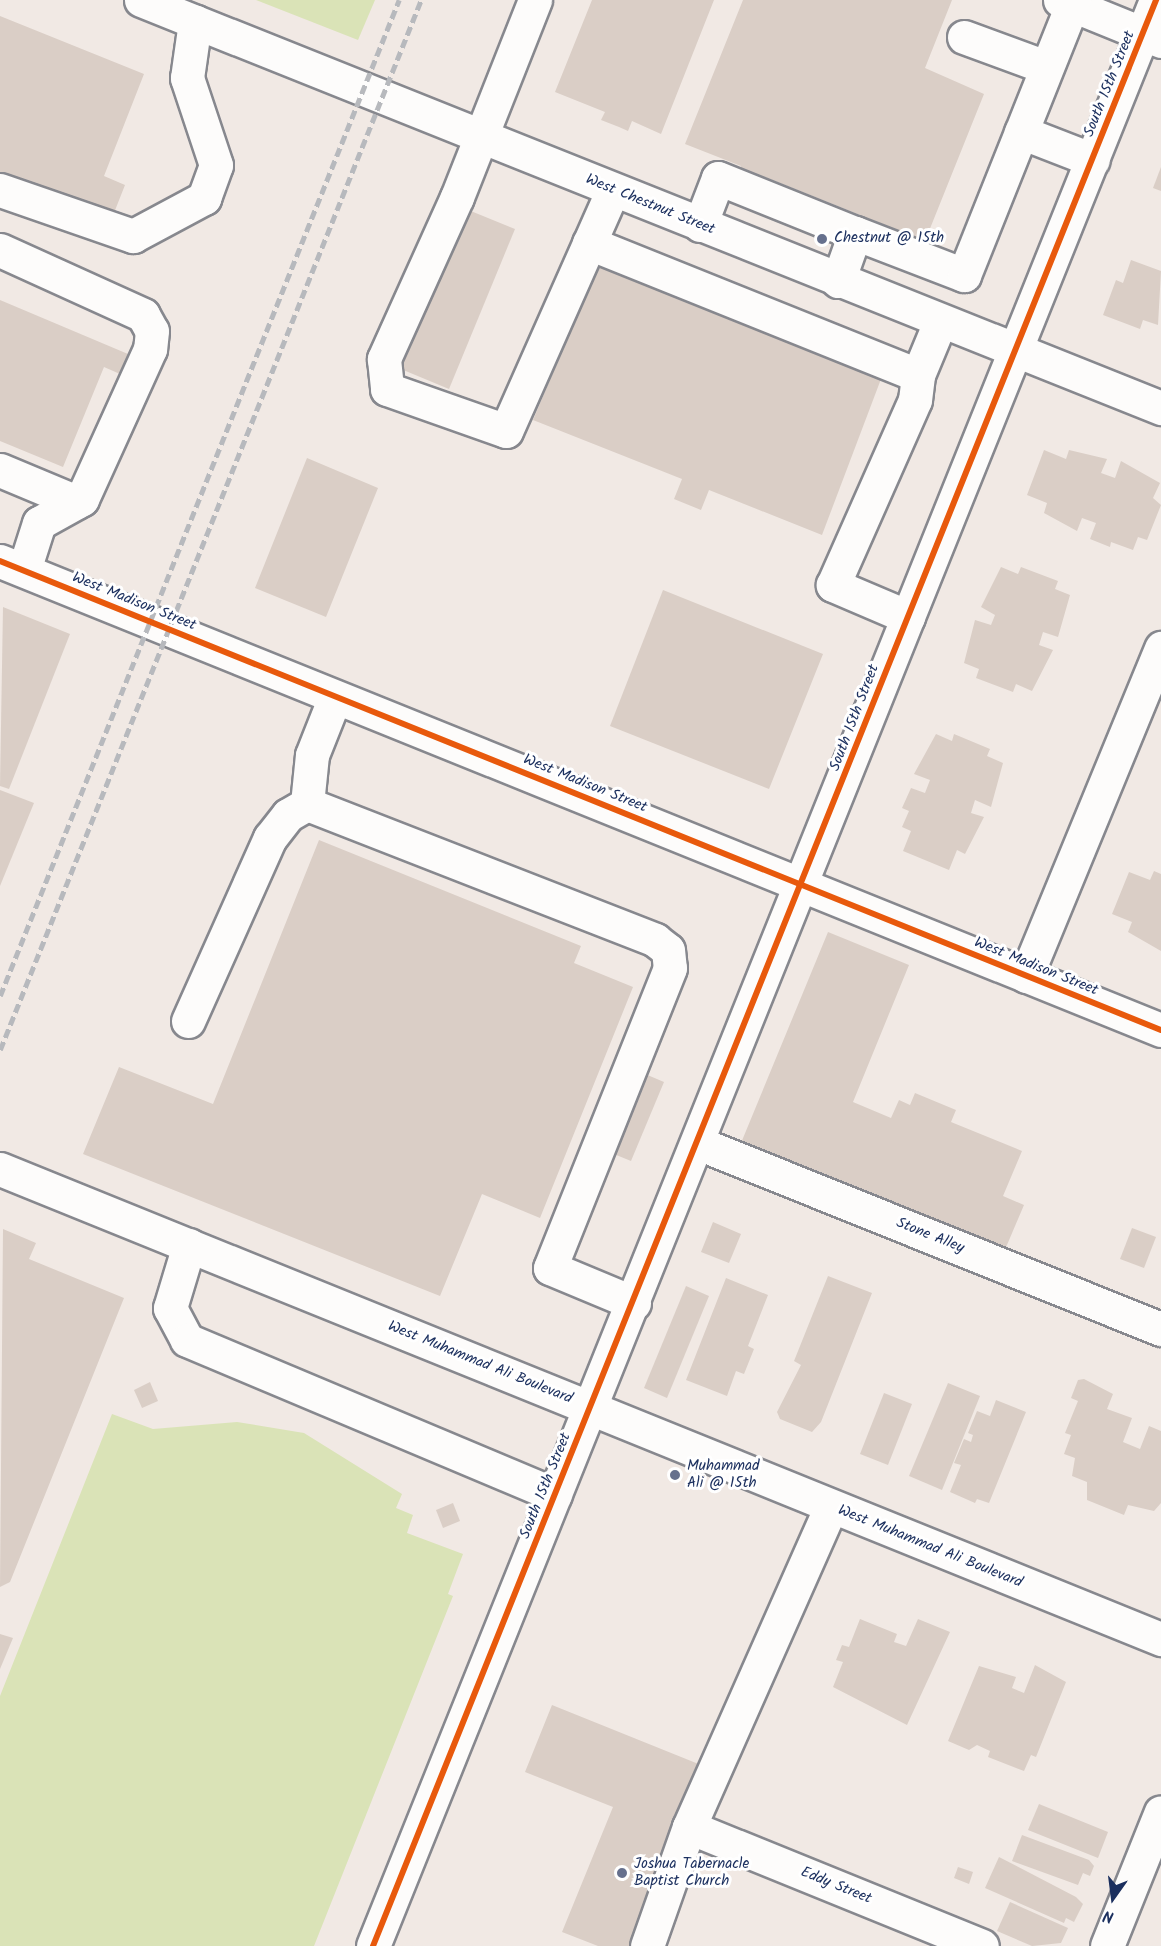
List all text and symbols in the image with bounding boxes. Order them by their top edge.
street label: South 15th Street [1081,28,1139,140]
street label: West Chestnut Street [583,171,717,239]
place label: Chestnut @ 15th [834,230,944,248]
marker: Chestnut @ 15th [815,232,829,246]
street label: West Madison Street [70,569,198,635]
street label: South 15th Street [826,662,884,774]
street label: West Madison Street [521,751,649,817]
street label: West Madison Street [972,934,1100,1000]
street label: Stone Alley [893,1214,967,1258]
street label: West Muhammad Ali Boulevard [385,1318,575,1408]
street label: South 15th Street [517,1430,575,1542]
place label: Muhammad Ali @ 15th [687,1457,760,1492]
marker: Muhammad Ali @ 15th [668,1468,682,1482]
street label: West Muhammad Ali Boulevard [835,1502,1025,1592]
place label: Joshua Tabernacle Baptist Church [634,1855,749,1890]
street label: Eddy Street [798,1864,874,1908]
marker: Joshua Tabernacle Baptist Church [615,1866,629,1880]
north arrow [1083,1868,1143,1928]
text: N [1101,1903,1116,1929]

